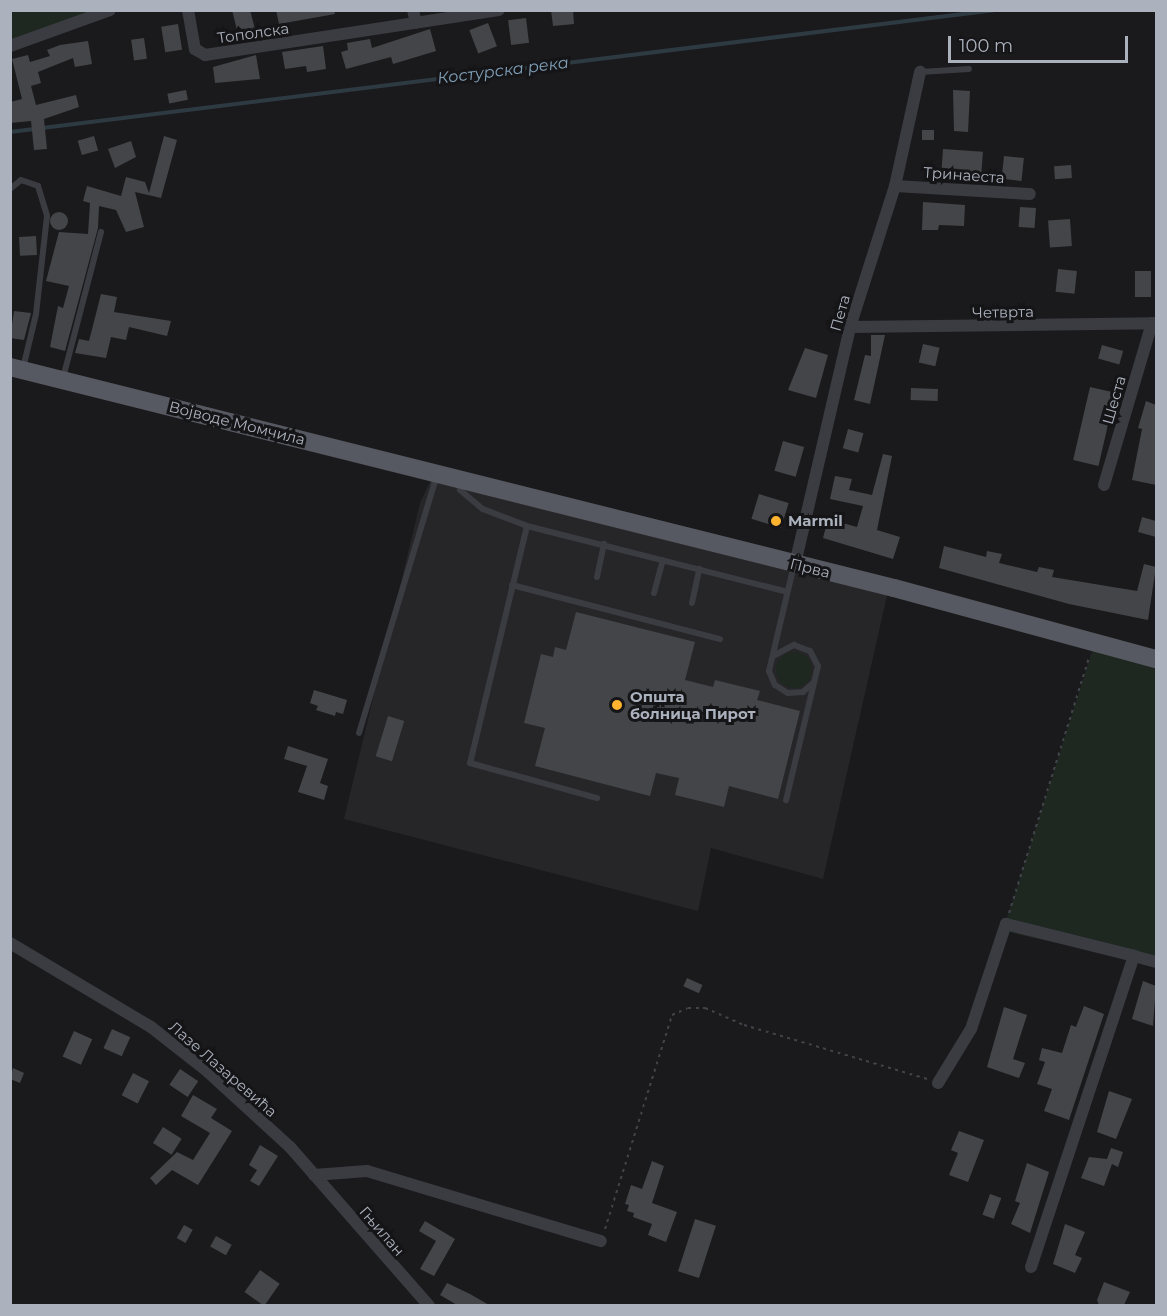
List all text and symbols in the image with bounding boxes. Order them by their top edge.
street label: Тополска [216,19,290,47]
scale bar [951,24,1131,62]
text: 100 m [959,35,1013,57]
water label: Костурска река [436,53,570,89]
street label: Тринаеста [923,163,1005,187]
street label: Пета [826,293,854,333]
street label: Четврта [972,302,1034,322]
street label: Шеста [1098,374,1130,426]
street label: Војводе Момчила [167,397,307,449]
place label: Marmil [788,512,843,530]
marker: Marmil [769,514,783,528]
street label: Прва [788,554,832,582]
place label: Општа болница Пирот [630,687,755,722]
marker: Општа болница Пирот [608,696,626,714]
street label: Лазе Лазаревића [165,1017,281,1121]
street label: Гњилан [356,1203,408,1259]

